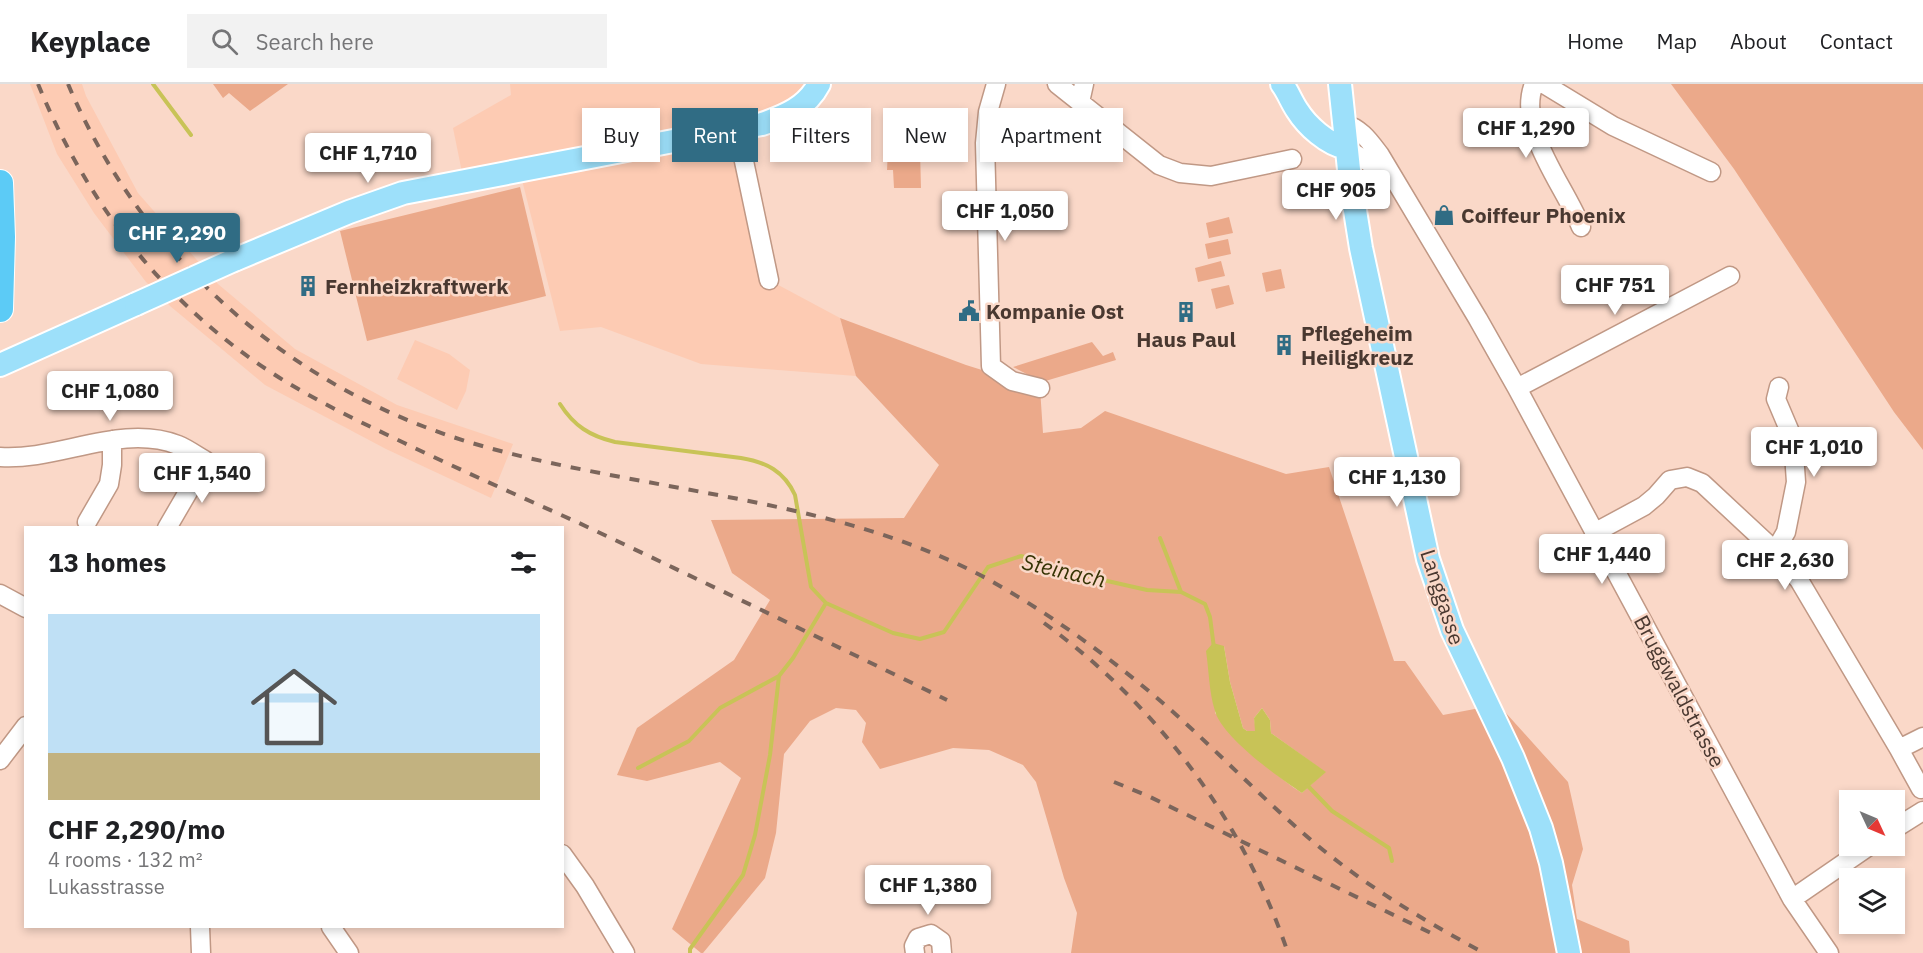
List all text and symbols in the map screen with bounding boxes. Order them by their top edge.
search box [187,14,607,68]
text: Keyplace [30,23,151,60]
icon: search [208,25,241,58]
text: Search here [256,27,374,56]
text: Home [1567,27,1624,55]
text: Map [1657,27,1697,55]
text: About [1730,27,1787,55]
text: Contact [1820,27,1893,55]
chip: Buy [582,108,660,162]
chip: Rent [672,108,758,162]
chip: Filters [770,108,871,162]
chip: New [883,108,968,162]
chip: Apartment [980,108,1123,162]
pin: CHF 1,290 [1457,108,1595,159]
text: CHF 1,290 [1477,114,1575,141]
pin: CHF 1,710 [299,133,437,184]
text: CHF 1,710 [319,139,417,166]
pin: CHF 905 [1281,170,1391,221]
text: CHF 905 [1296,176,1376,203]
pin: CHF 1,050 [936,191,1074,242]
text: CHF 1,050 [956,197,1054,224]
place label: Coiffeur Phoenix [1461,201,1626,229]
shop icon: Coiffeur Phoenix [1432,203,1456,227]
pin: CHF 2,290 [108,213,246,264]
text: CHF 2,290 [128,219,226,246]
pin: CHF 751 [1560,265,1670,316]
text: CHF 751 [1575,271,1655,298]
place label: Fernheizkraftwerk [325,272,509,300]
building icon: Fernheizkraftwerk [296,274,320,298]
place label: Kompanie Ost [986,297,1124,325]
public building icon: Kompanie Ost [957,299,981,323]
building icon: Haus Paul [1174,300,1198,324]
place label: Pflegeheim Heiligkreuz [1301,319,1414,371]
place label: Haus Paul [1136,325,1236,353]
building icon: Pflegeheim Heiligkreuz [1272,333,1296,357]
pin: CHF 1,080 [41,371,179,422]
text: CHF 1,080 [61,377,159,404]
pin: CHF 1,010 [1745,427,1883,478]
text: CHF 1,010 [1765,433,1863,460]
pin: CHF 1,540 [133,453,271,504]
pin: CHF 1,130 [1328,457,1466,508]
text: CHF 1,540 [153,459,251,486]
text: CHF 1,130 [1348,463,1446,490]
pin: CHF 1,440 [1533,534,1671,585]
text: CHF 1,440 [1553,540,1651,567]
pin: CHF 2,630 [1716,540,1854,591]
text: 13 homes [48,545,166,579]
icon: filters [507,546,540,579]
water label: Steinach [1019,546,1109,594]
street label: Langgasse [1414,546,1472,648]
text: CHF 2,630 [1736,546,1834,573]
street label: Bruggwaldstrasse [1628,610,1732,772]
icon: home [240,653,348,761]
north arrow [1839,790,1905,856]
map controls [1839,790,1905,934]
text: CHF 2,290/mo [48,812,225,846]
text: 4 rooms · 132 m² [48,846,203,873]
pin: CHF 1,380 [859,865,997,916]
button: layers [1839,868,1905,934]
text: CHF 1,380 [879,871,977,898]
text: Lukasstrasse [48,873,165,900]

